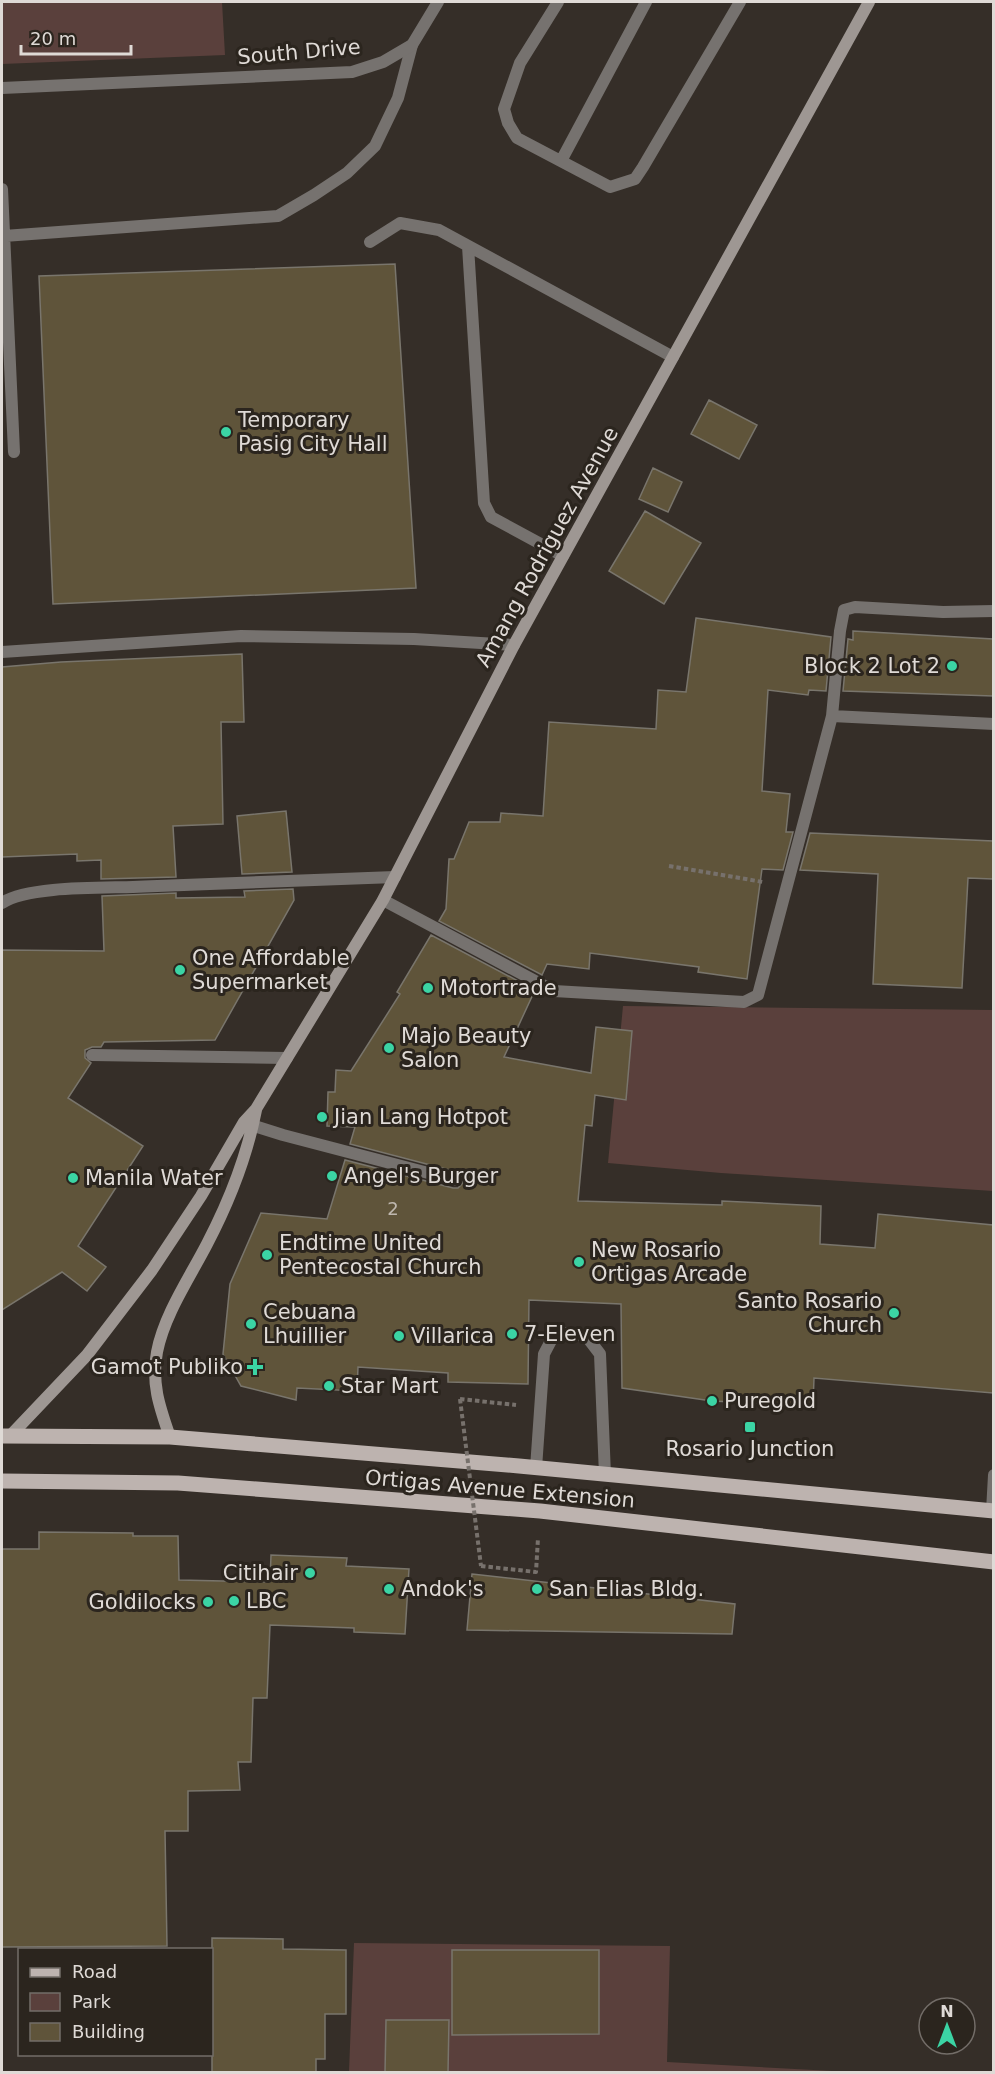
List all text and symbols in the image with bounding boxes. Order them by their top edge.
scale bar [21,18,130,56]
text: 20 m [30,28,76,49]
street label: South Drive [236,35,362,69]
place label: Temporary Pasig City Hall [237,408,388,456]
street label: Amang Rodriguez Avenue [471,423,623,671]
marker: Temporary Pasig City Hall [219,425,233,439]
place label: Block 2 Lot 2 [804,654,940,678]
marker: Block 2 Lot 2 [945,659,959,673]
place label: One Affordable Supermarket [192,946,350,994]
marker: One Affordable Supermarket [173,963,187,977]
place label: Motortrade [440,976,557,1000]
marker: Motortrade [421,981,435,995]
place label: Majo Beauty Salon [401,1024,532,1072]
marker: Majo Beauty Salon [382,1041,396,1055]
place label: Jian Lang Hotpot [332,1105,508,1129]
marker: Jian Lang Hotpot [315,1110,329,1124]
place label: Angel's Burger [344,1164,498,1188]
place label: Manila Water [85,1166,223,1190]
marker: Angel's Burger [325,1169,339,1183]
marker: Manila Water [66,1171,80,1185]
house number: 2 [387,1198,399,1219]
place label: Endtime United Pentecostal Church [279,1231,482,1279]
place label: New Rosario Ortigas Arcade [591,1238,747,1286]
marker: Endtime United Pentecostal Church [260,1248,274,1262]
marker: New Rosario Ortigas Arcade [572,1255,586,1269]
place label: Santo Rosario Church [737,1289,882,1337]
place label: Cebuana Lhuillier [263,1300,356,1348]
marker: Santo Rosario Church [887,1306,901,1320]
marker: Cebuana Lhuillier [244,1317,258,1331]
place label: 7-Eleven [524,1322,616,1346]
place label: Villarica [411,1324,494,1348]
marker: 7-Eleven [505,1327,519,1341]
marker: Villarica [392,1329,406,1343]
place label: Gamot Publiko [91,1355,243,1379]
marker: Gamot Publiko [248,1360,262,1374]
place label: Star Mart [341,1374,439,1398]
marker: Star Mart [322,1379,336,1393]
place label: Puregold [724,1389,816,1413]
marker: Puregold [705,1394,719,1408]
marker: Rosario Junction [743,1420,757,1434]
place label: Rosario Junction [666,1437,834,1461]
street label: Ortigas Avenue Extension [364,1465,636,1513]
place label: Citihair [223,1561,298,1585]
marker: Citihair [303,1566,317,1580]
place label: Andok's [401,1577,484,1601]
place label: San Elias Bldg. [549,1577,704,1601]
marker: Andok's [382,1582,396,1596]
marker: San Elias Bldg. [530,1582,544,1596]
place label: LBC [246,1589,286,1613]
place label: Goldilocks [89,1590,196,1614]
marker: LBC [227,1594,241,1608]
marker: Goldilocks [201,1595,215,1609]
legend [18,1948,213,2056]
text: Road [72,1961,117,1982]
text: Park [72,1991,111,2012]
north arrow [917,1996,977,2056]
text: N [940,2002,954,2021]
text: Building [72,2021,145,2042]

